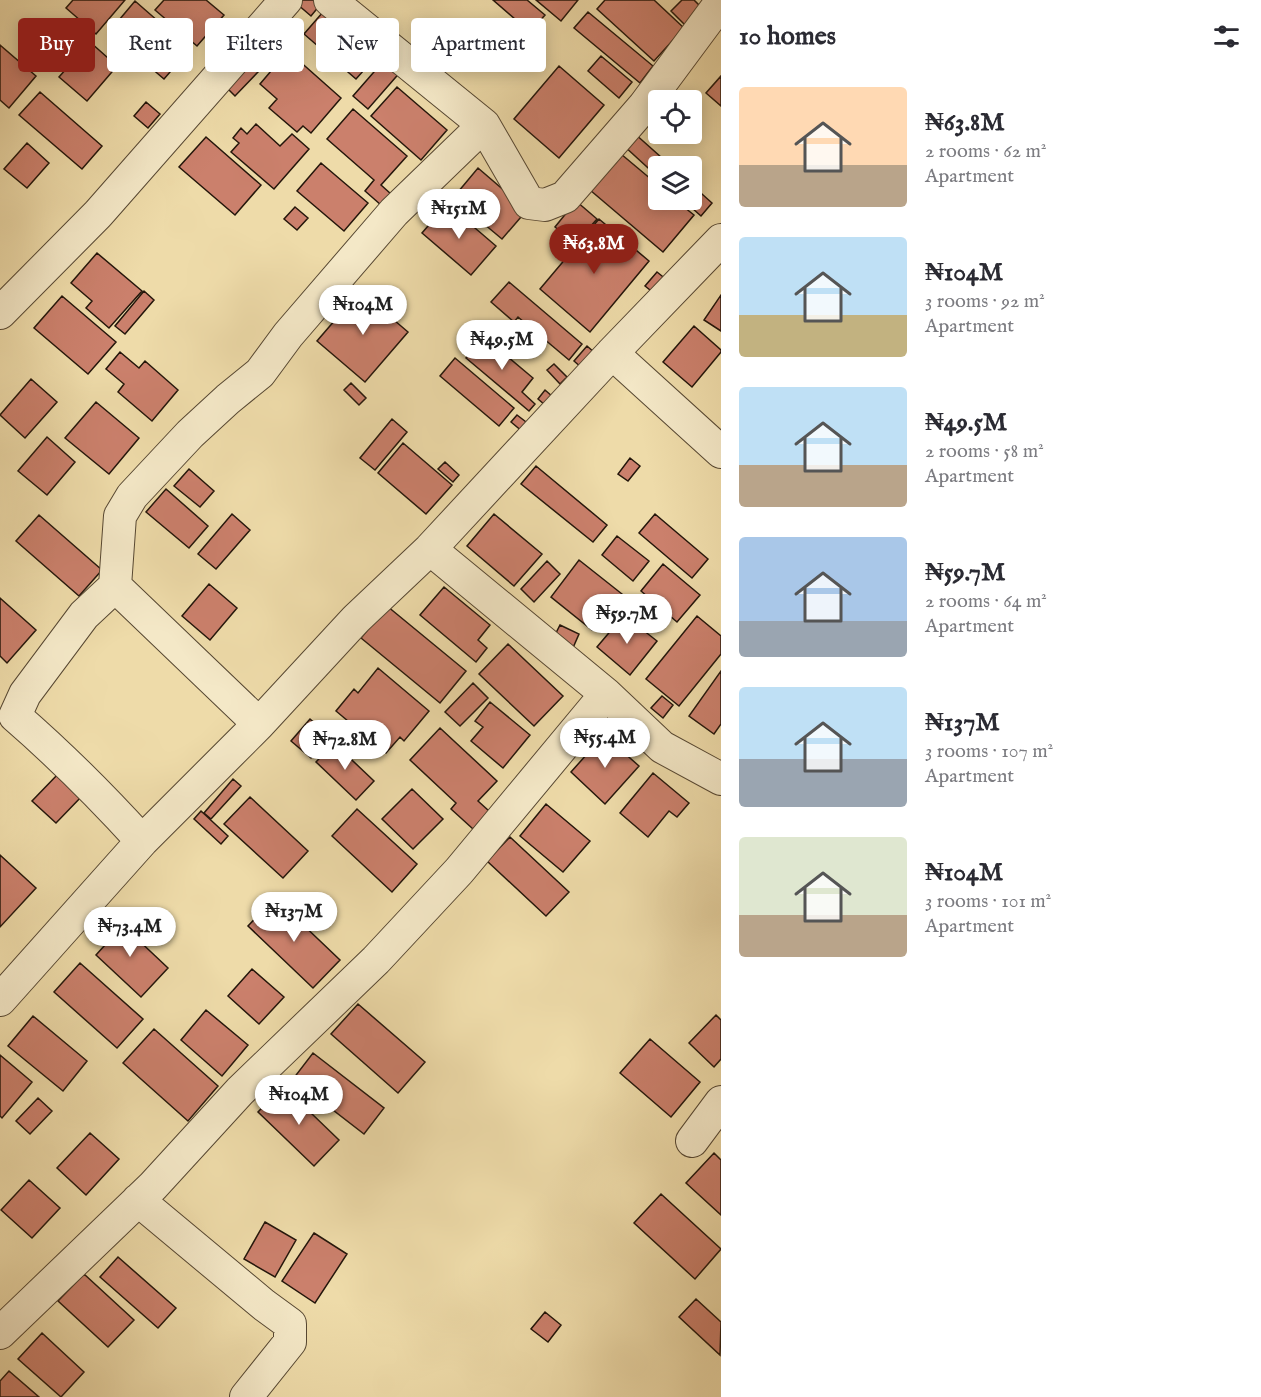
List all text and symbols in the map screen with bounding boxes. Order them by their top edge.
chip: Buy [18,18,95,72]
chip: Rent [107,18,193,72]
chip: Filters [205,18,304,72]
chip: New [316,18,399,72]
chip: Apartment [411,18,546,72]
text: 10 homes [739,20,836,53]
icon: filters [1210,20,1243,53]
map controls [648,90,702,210]
button: locate [648,90,702,144]
text: ₦63.8M [925,106,1005,139]
icon: home [787,111,859,183]
text: 2 rooms · 62 m² [925,139,1047,164]
button: layers [648,156,702,210]
text: Apartment [925,164,1014,189]
pin: ₦151M [417,189,501,240]
text: ₦151M [431,196,487,221]
pin: ₦63.8M [545,224,643,275]
text: ₦63.8M [563,231,625,256]
text: ₦104M [925,256,1003,289]
icon: home [787,261,859,333]
pin: ₦104M [321,285,405,336]
text: 3 rooms · 92 m² [925,289,1045,314]
text: ₦104M [333,292,393,317]
text: Apartment [925,314,1014,339]
pin: ₦49.5M [453,320,551,371]
text: ₦49.5M [470,327,534,352]
text: ₦49.5M [925,406,1007,439]
icon: home [787,411,859,483]
text: 2 rooms · 58 m² [925,439,1044,464]
text: Apartment [925,464,1014,489]
text: ₦59.7M [925,556,1005,589]
icon: home [787,561,859,633]
text: 2 rooms · 64 m² [925,589,1047,614]
pin: ₦59.7M [578,594,676,645]
text: ₦59.7M [596,601,658,626]
text: Apartment [925,614,1014,639]
text: ₦137M [925,706,1000,739]
icon: home [787,711,859,783]
pin: ₦55.4M [556,718,654,769]
pin: ₦72.8M [296,720,394,771]
text: ₦55.4M [574,725,636,750]
text: ₦72.8M [313,727,377,752]
text: 3 rooms · 107 m² [925,739,1053,764]
text: Apartment [925,764,1014,789]
text: ₦104M [925,856,1003,889]
icon: home [787,861,859,933]
text: 3 rooms · 101 m² [925,889,1051,914]
pin: ₦137M [252,892,336,943]
text: ₦137M [265,899,323,924]
pin: ₦73.4M [81,907,179,958]
text: ₦73.4M [98,914,162,939]
text: Apartment [925,914,1014,939]
pin: ₦104M [257,1075,341,1126]
text: ₦104M [269,1082,329,1107]

